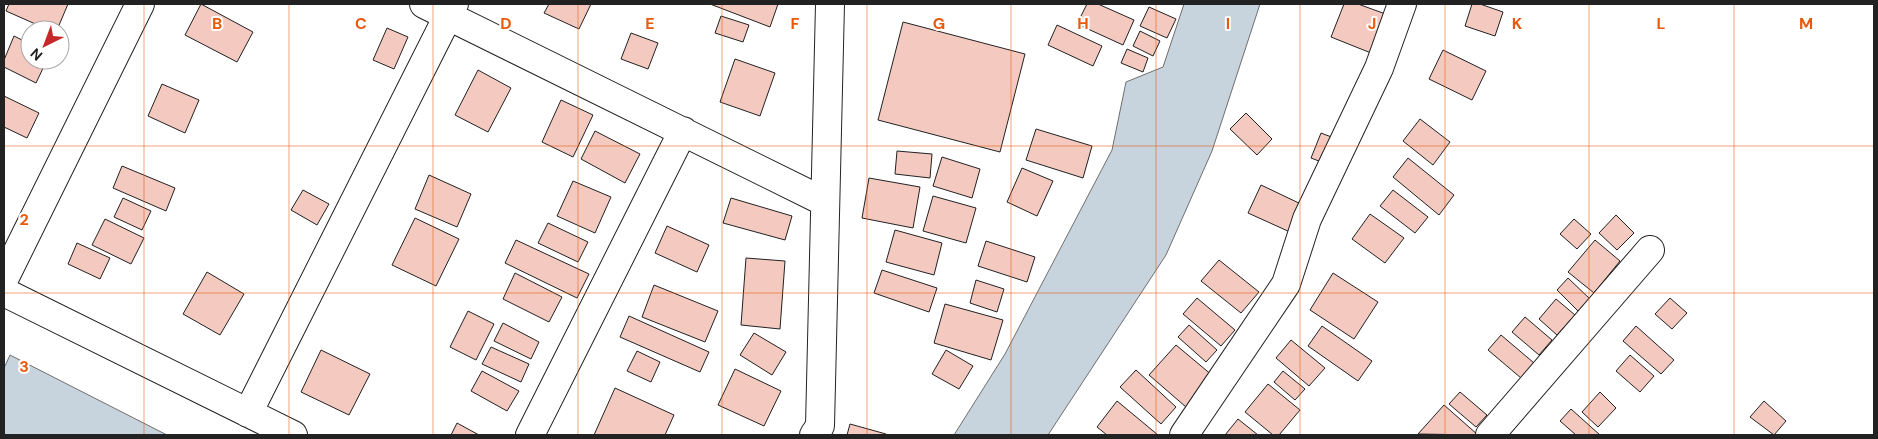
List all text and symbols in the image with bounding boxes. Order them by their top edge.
text: B [212,13,222,34]
text: C [355,13,367,34]
text: D [500,13,512,34]
text: E [645,13,655,34]
text: F [791,13,800,34]
text: G [933,13,945,34]
text: H [1077,13,1089,34]
text: I [1226,13,1230,34]
text: J [1368,13,1376,34]
text: K [1512,13,1523,34]
text: L [1657,13,1666,34]
text: M [1799,13,1813,34]
north arrow [20,20,70,70]
text: N [26,45,46,65]
text: 2 [19,209,29,230]
text: 3 [19,356,29,377]

